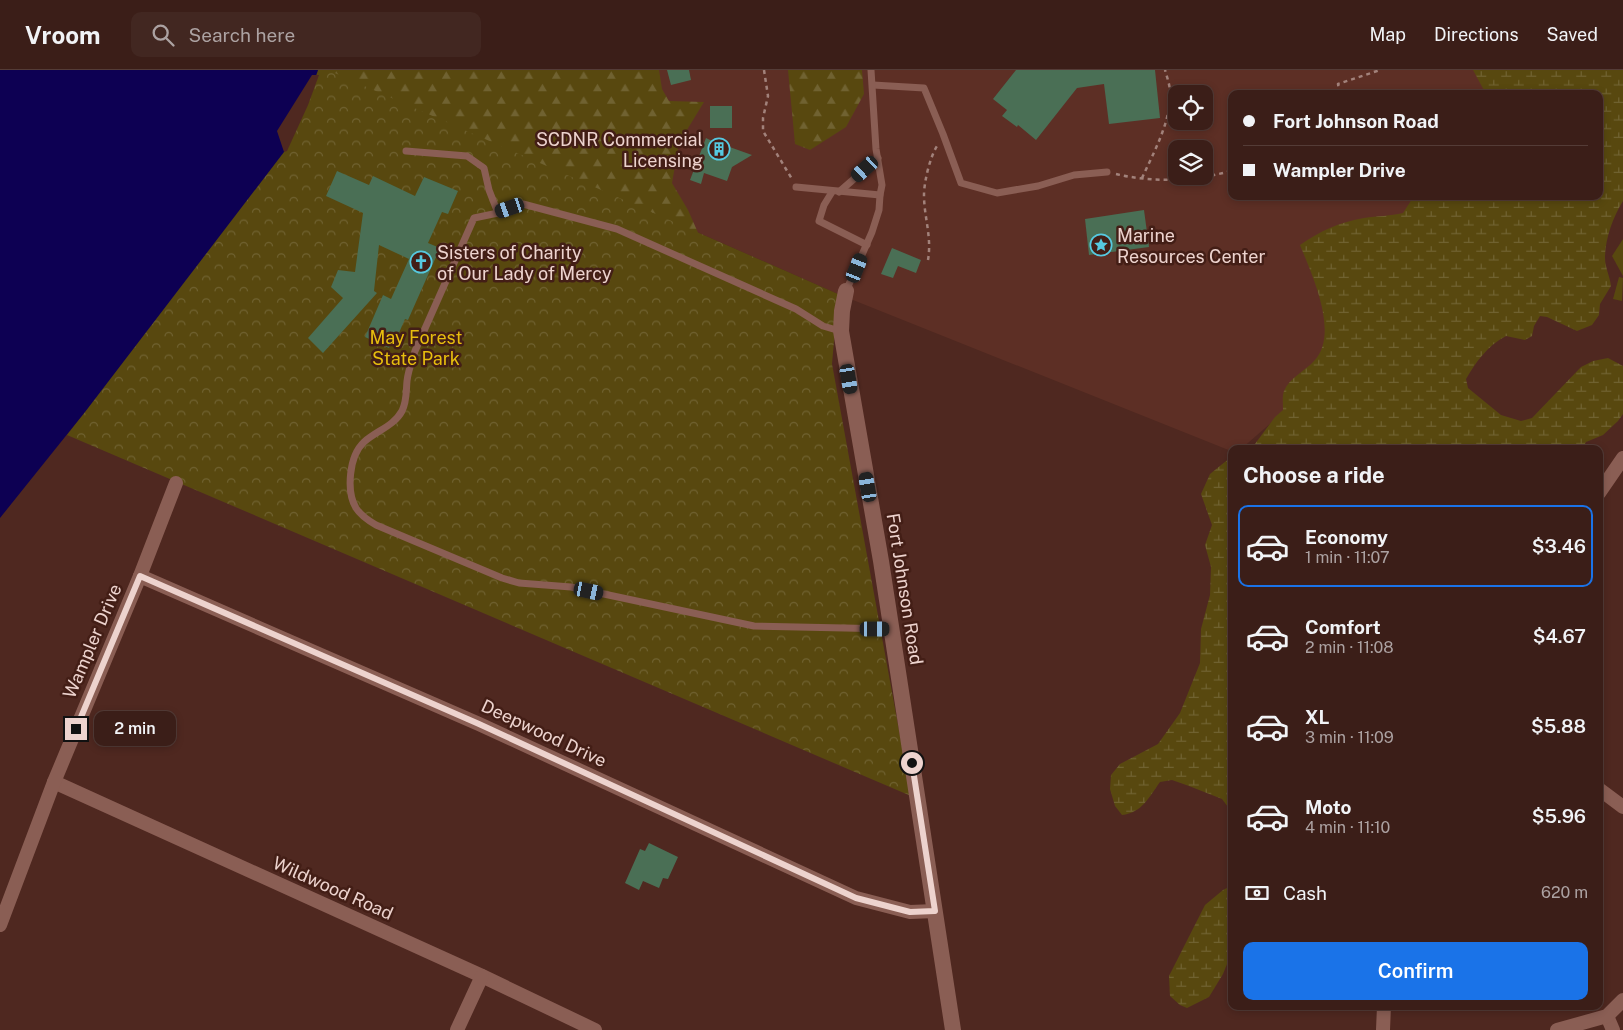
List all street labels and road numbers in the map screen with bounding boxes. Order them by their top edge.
street label: Fort Johnson Road [883,512,927,666]
street label: Wampler Drive [58,581,126,701]
street label: Deepwood Drive [478,695,610,771]
street label: Wildwood Road [270,852,396,924]

